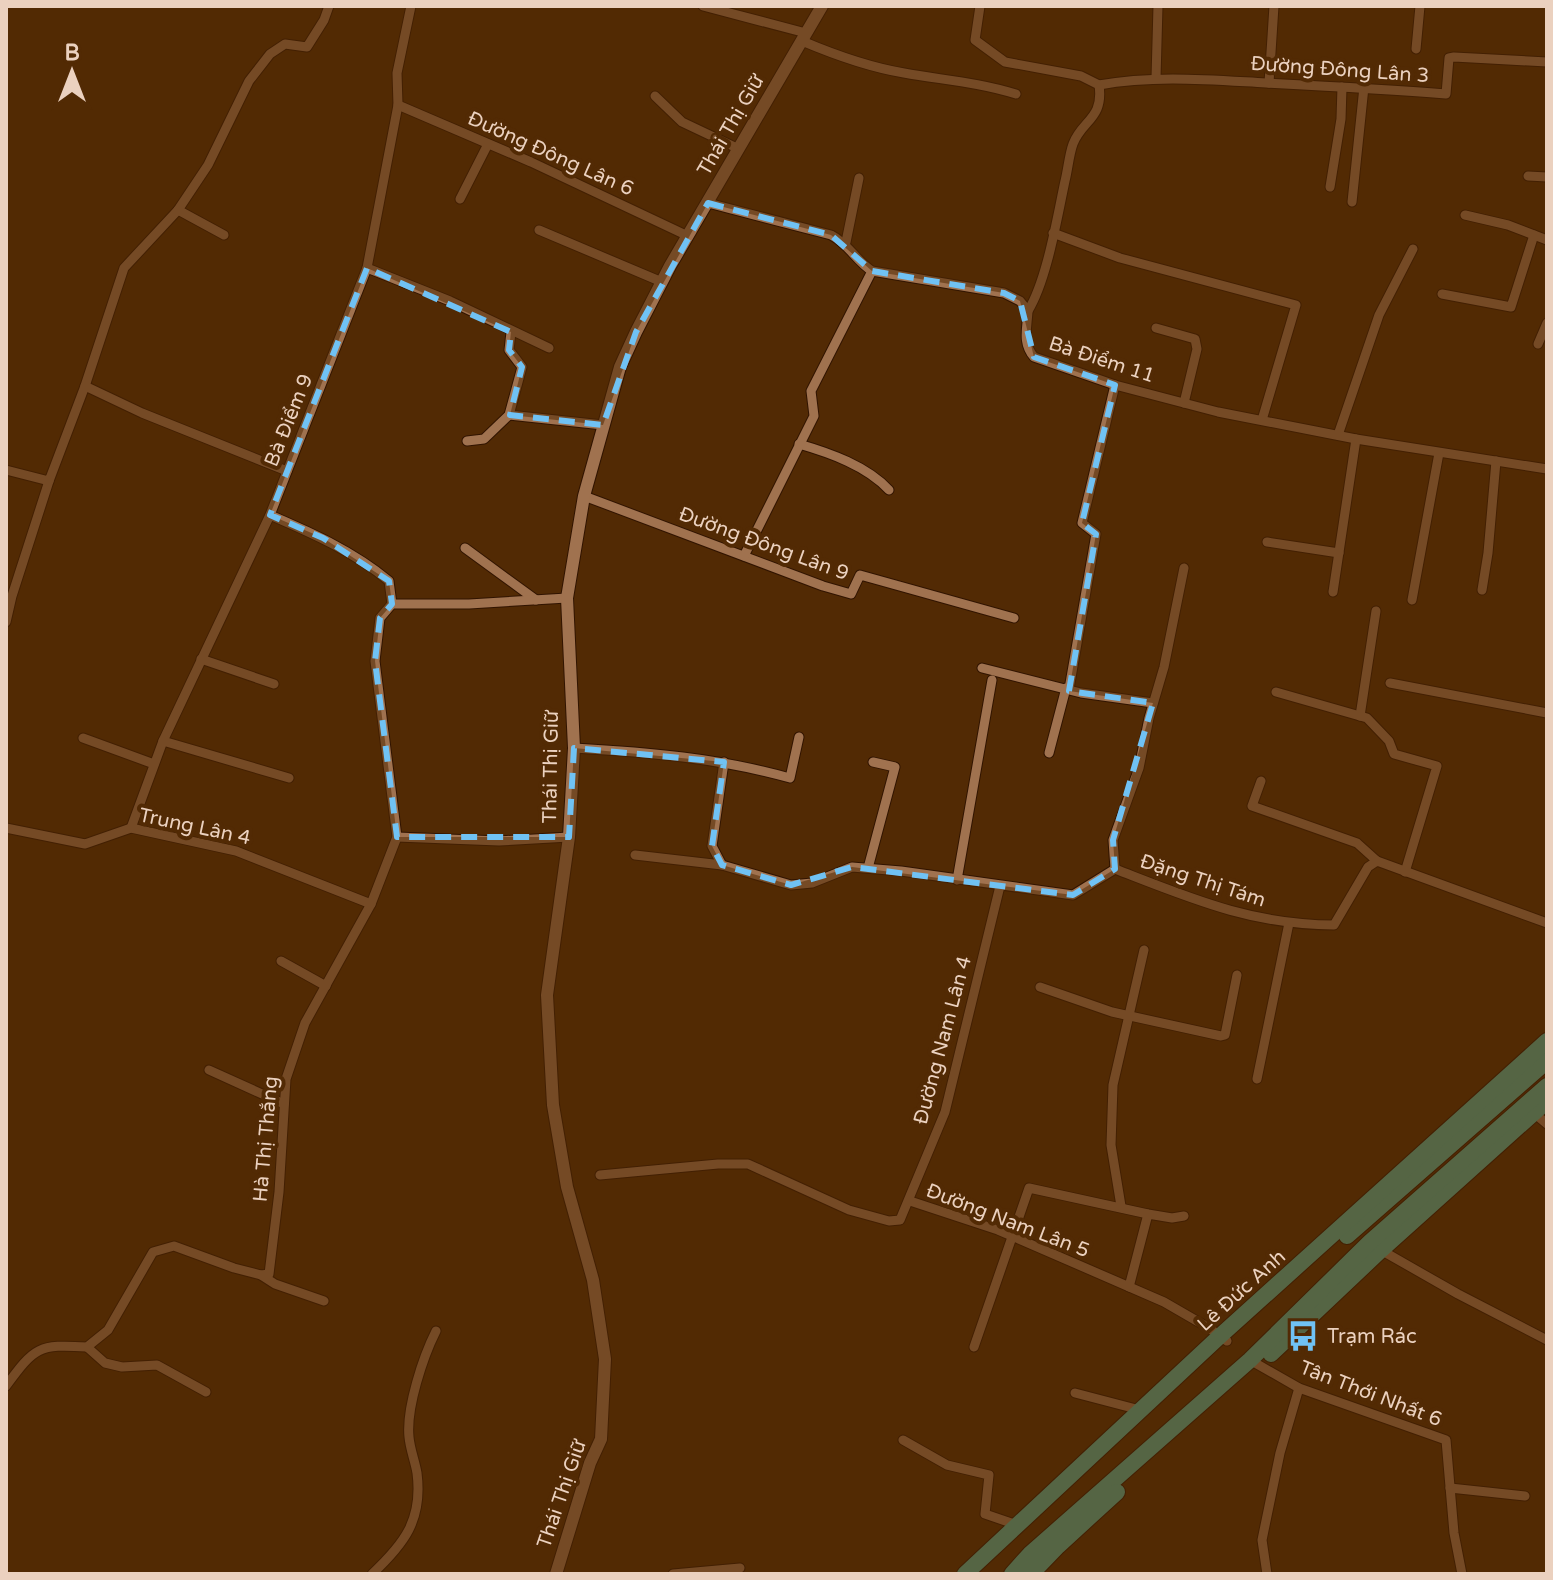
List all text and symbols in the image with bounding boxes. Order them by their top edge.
north arrow [32,32,112,112]
text: B [64,40,80,66]
street label: Đường Đông Lân 3 [1250,52,1430,88]
street label: Thái Thị Giữ [692,69,770,180]
street label: Đường Đông Lân 6 [464,107,637,201]
street label: Bà Điểm 11 [1046,332,1158,388]
street label: Bà Điểm 9 [260,371,318,470]
street label: Đường Đông Lân 9 [675,502,852,586]
street label: Thái Thị Giữ [538,709,564,824]
street label: Trung Lân 4 [137,803,253,851]
street label: Đặng Thị Tám [1137,849,1269,913]
street label: Đường Nam Lân 4 [909,954,977,1127]
street label: Hà Thị Thắng [249,1075,283,1203]
street label: Đường Nam Lân 5 [923,1179,1093,1263]
street label: Lê Đức Anh [1193,1245,1291,1337]
bus stop icon: Trạm Rác [1286,1319,1320,1353]
place label: Trạm Rác [1327,1325,1417,1349]
street label: Tân Thới Nhất 6 [1296,1356,1445,1432]
street label: Thái Thị Giữ [532,1436,592,1551]

